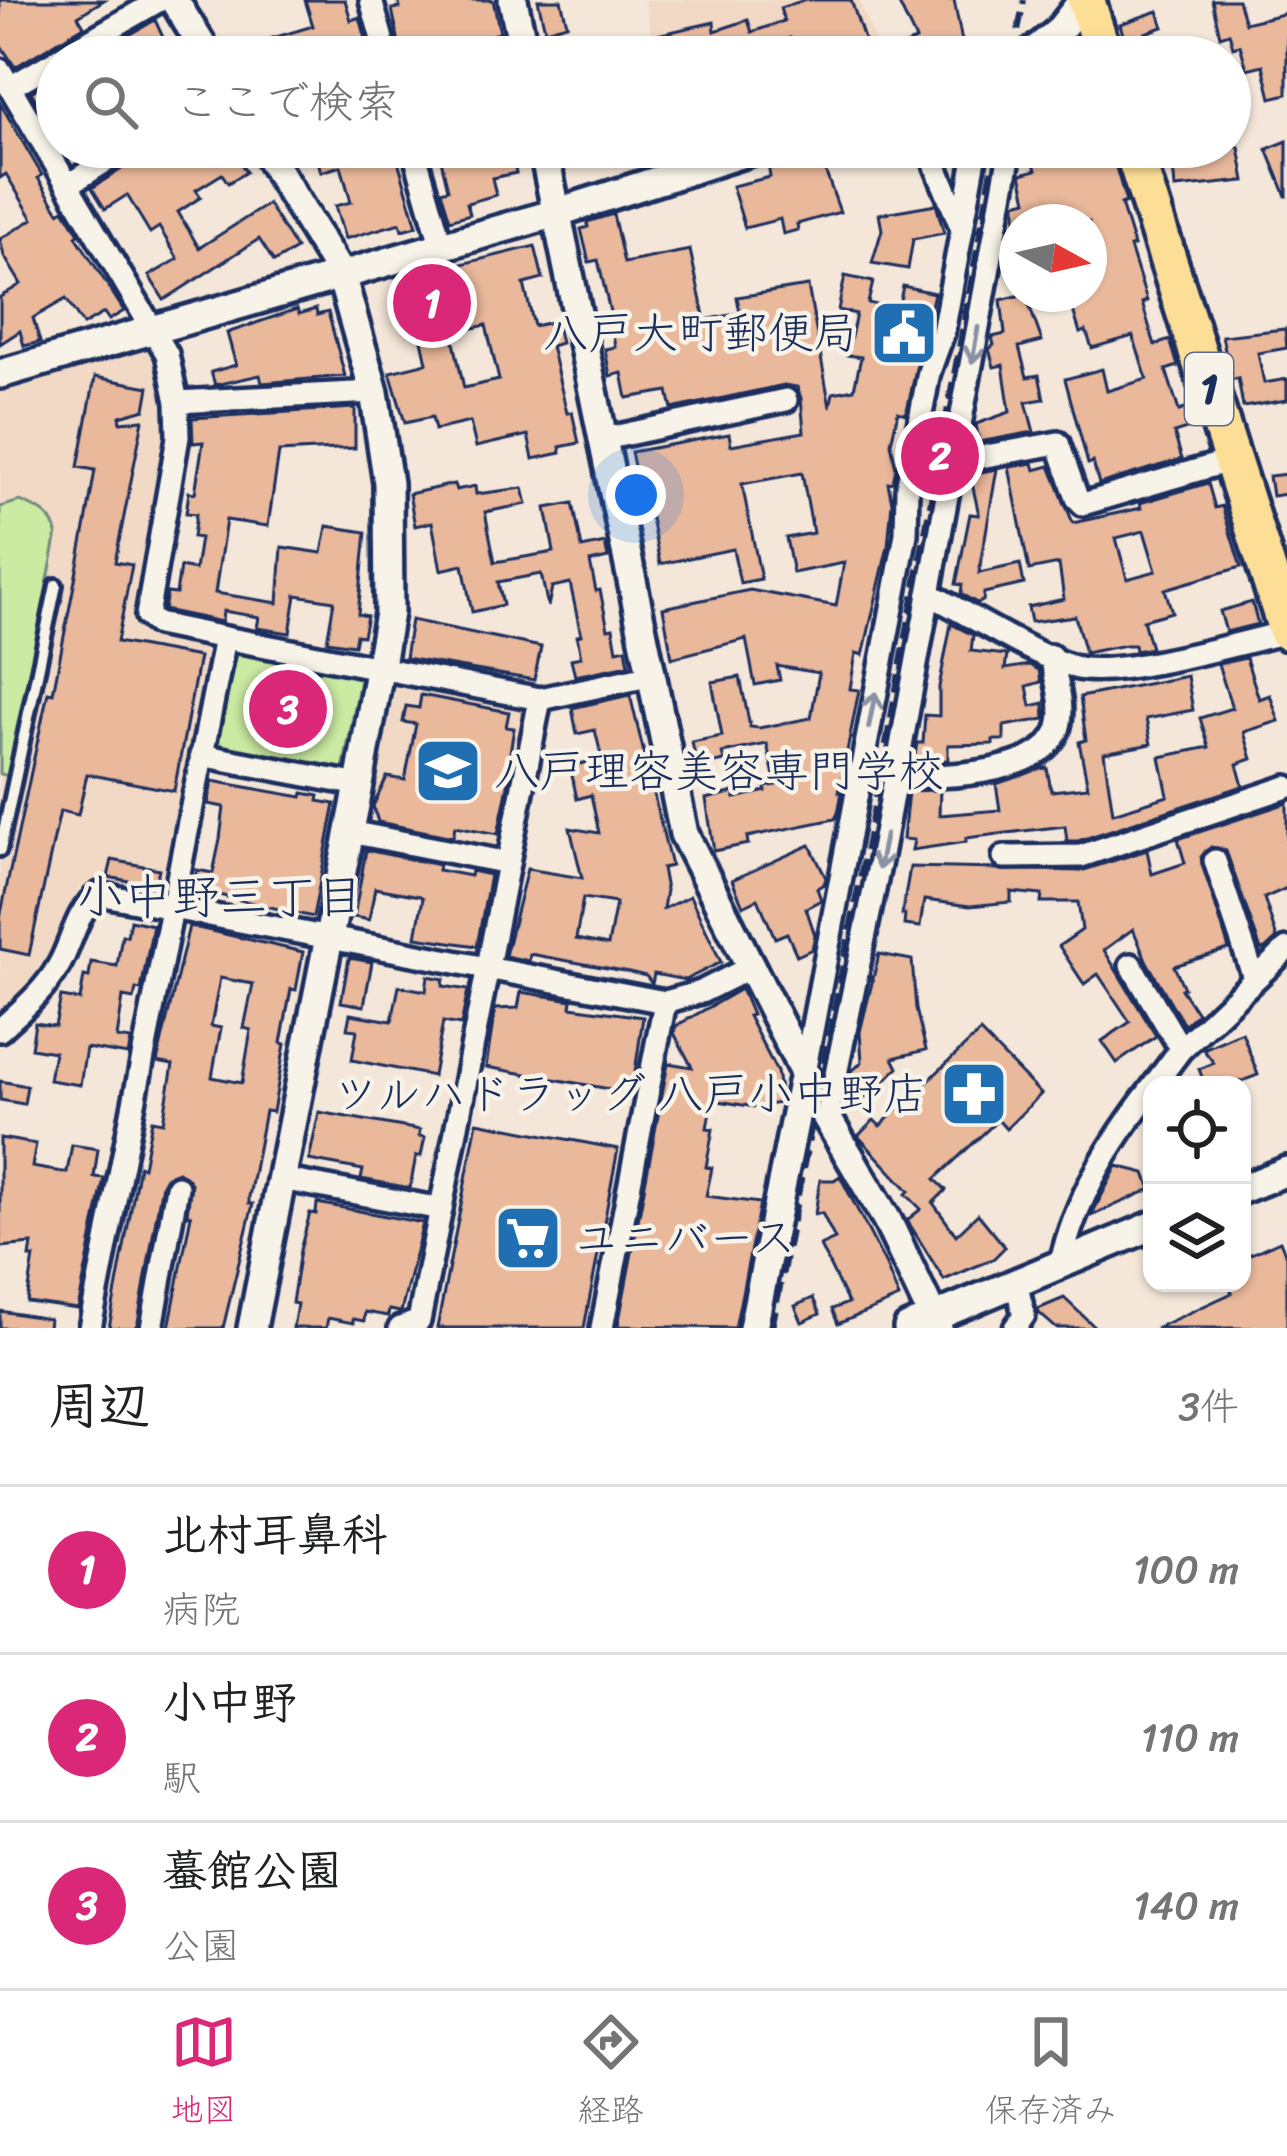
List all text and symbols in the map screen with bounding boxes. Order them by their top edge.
search box [36,36,1251,168]
text: ここで検索 [174,62,399,142]
icon: search [78,69,144,135]
north arrow [999,204,1107,312]
pin: 1 [393,258,471,348]
place label: 八戸大町郵便局 [543,293,858,373]
public building icon: 八戸大町郵便局 [869,298,939,368]
one-way arrow [962,324,985,363]
road number: 1 [1185,353,1233,425]
pin: 2 [901,411,979,501]
your location [606,465,666,525]
pin: 3 [249,664,327,754]
one-way arrow [862,692,884,731]
place label: 八戸理容美容専門学校 [494,731,944,811]
school or university icon: 八戸理容美容専門学校 [413,736,483,806]
one-way arrow [870,832,892,871]
district label: 小中野三丁目 [76,854,364,939]
place label: ツルハドラッグ 八戸小中野店 [333,1054,928,1134]
pharmacy icon: ツルハドラッグ 八戸小中野店 [939,1059,1009,1129]
map controls [1143,1076,1251,1292]
button: locate [1143,1076,1251,1184]
button: layers [1143,1184,1251,1292]
place label: ユニバース [574,1198,796,1278]
supermarket icon: ユニバース [493,1203,563,1273]
text: 周辺 [48,1361,150,1451]
text: 3件 [1179,1372,1239,1441]
text: 北村耳鼻科 [162,1495,387,1575]
text: 1 [79,1535,95,1604]
text: 100 m [1133,1535,1239,1604]
text: 病院 [162,1575,240,1644]
text: 小中野 [162,1663,297,1743]
text: 2 [76,1703,98,1772]
text: 110 m [1141,1703,1239,1772]
text: 駅 [162,1743,201,1812]
text: 蟇館公園 [162,1831,342,1911]
text: 3 [76,1871,98,1940]
text: 140 m [1133,1871,1239,1940]
text: 公園 [162,1911,240,1980]
tab: 地図 [171,2009,237,2139]
tab: 経路 [578,2009,644,2139]
tab: 保存済み [985,2009,1117,2139]

